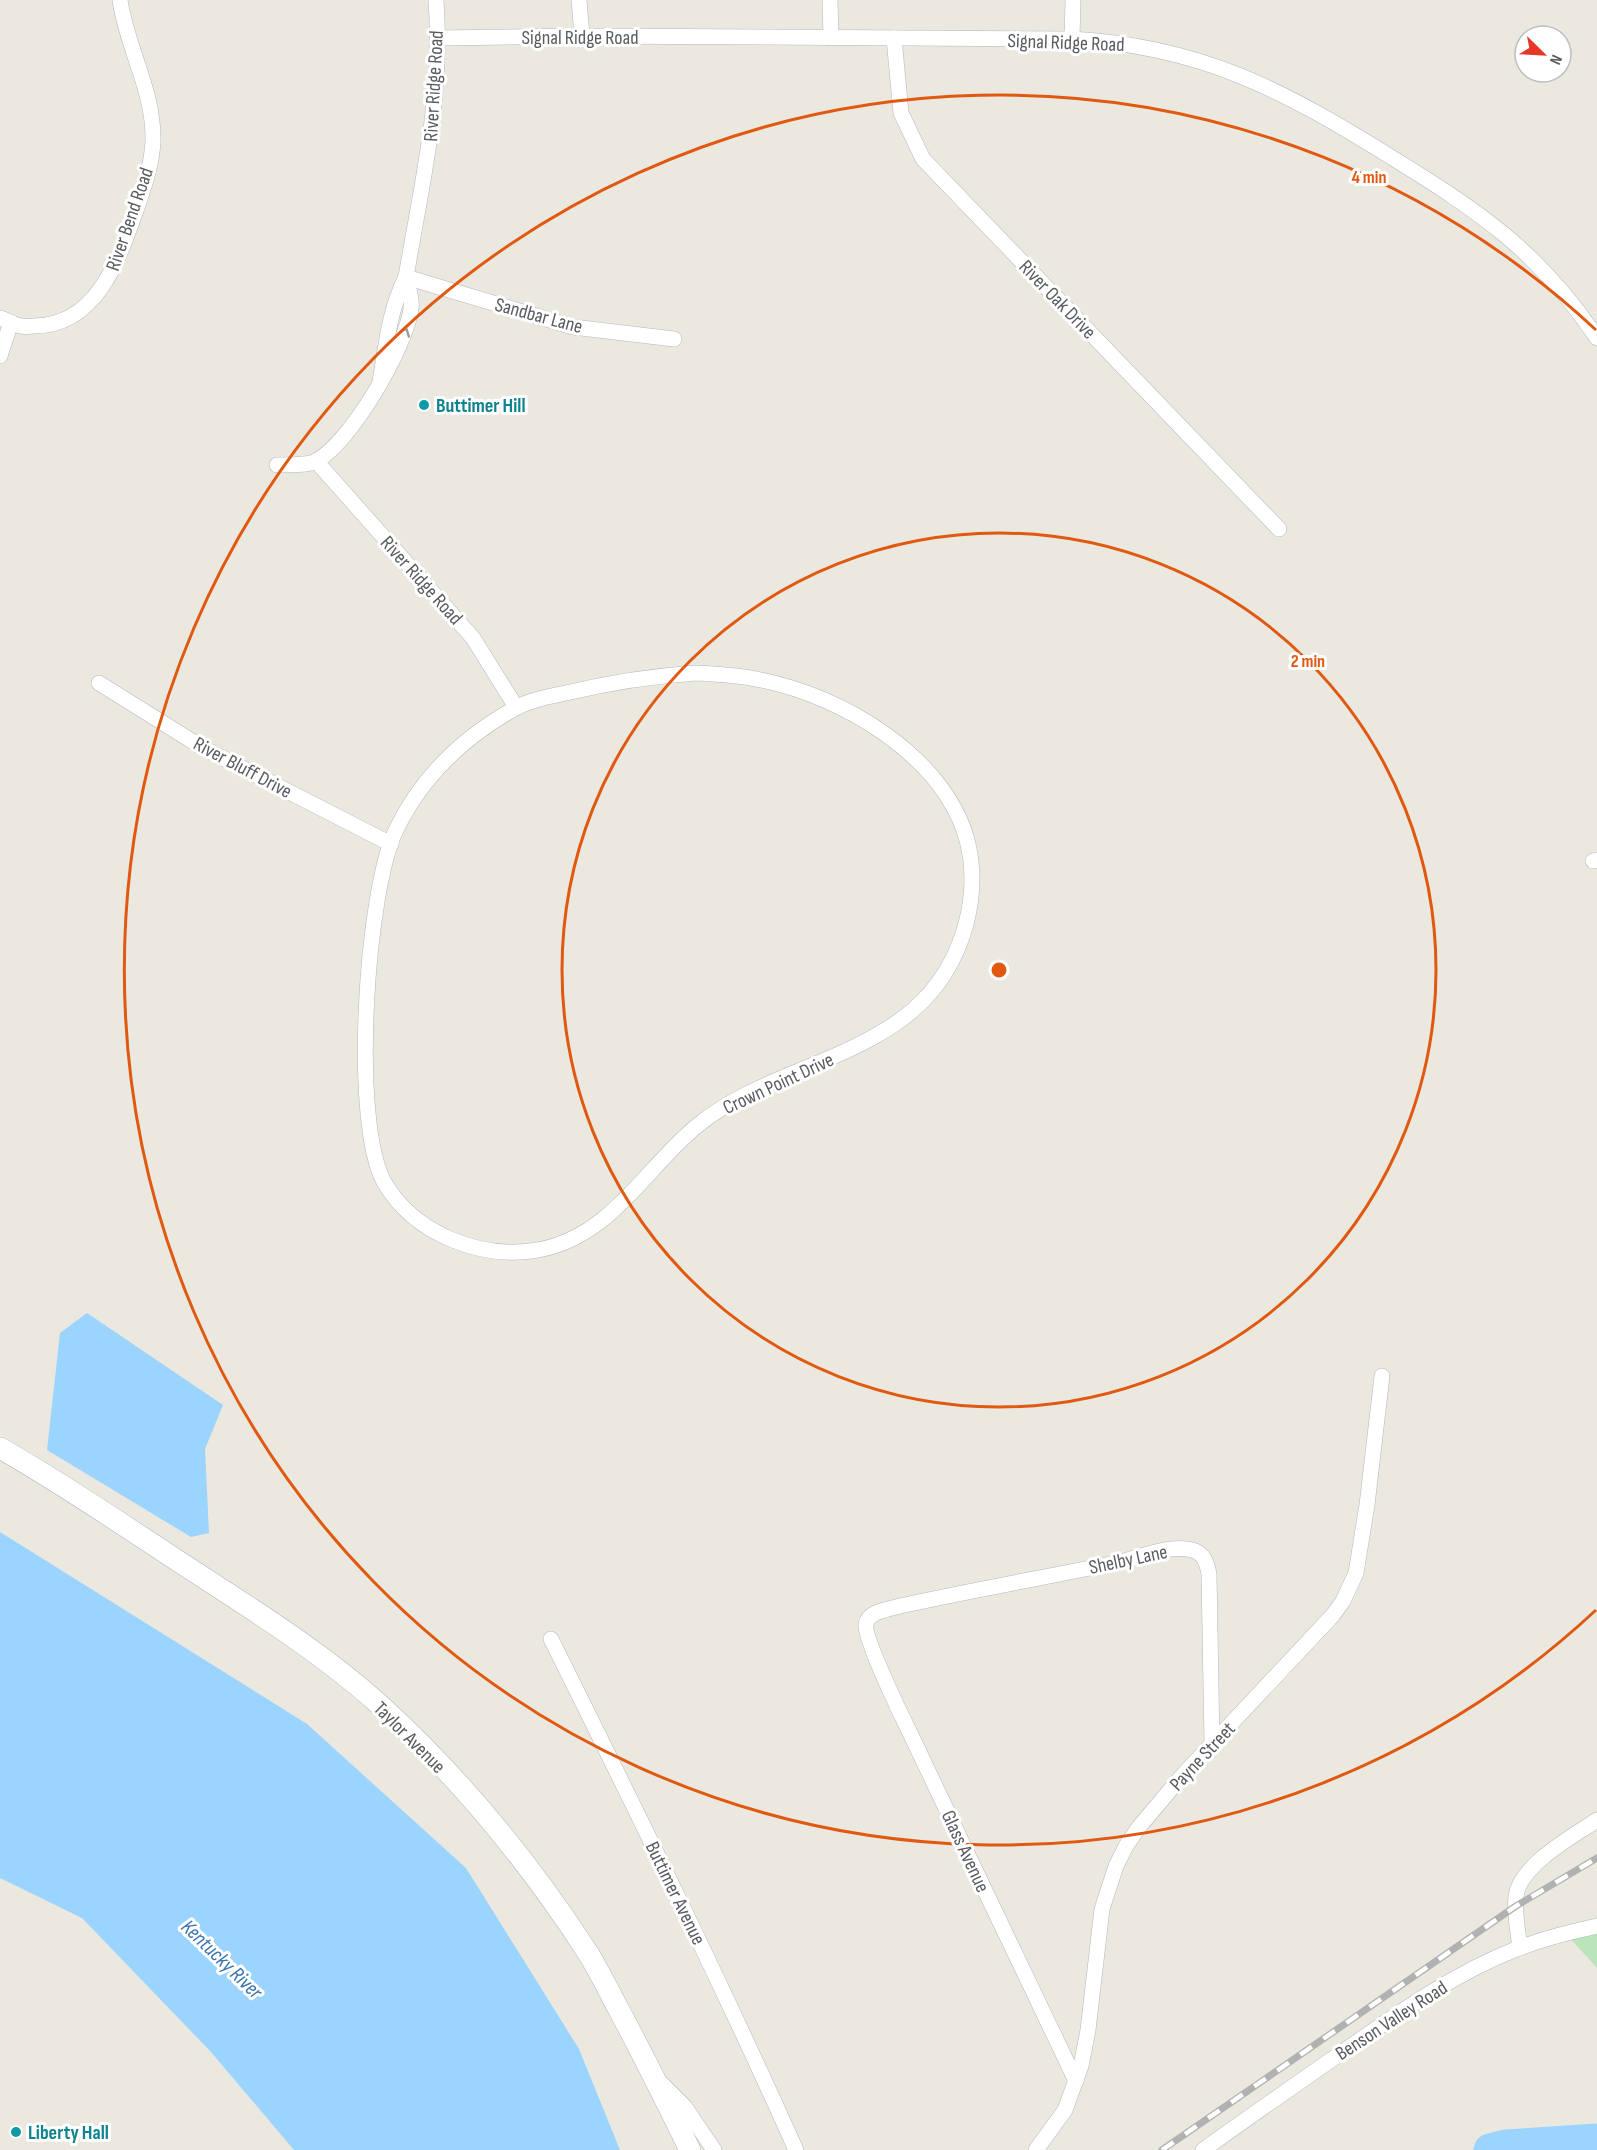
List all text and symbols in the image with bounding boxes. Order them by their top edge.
north arrow [1513,24,1573,84]
street label: Signal Ridge Road [521,26,639,50]
street label: Signal Ridge Road [1007,29,1125,57]
street label: River Ridge Road [419,30,449,142]
text: N [1545,52,1566,67]
street label: River Bend Road [101,164,159,274]
text: 4 min [1352,167,1386,188]
street label: River Oak Drive [1014,255,1101,344]
street label: Sandbar Lane [492,293,585,339]
one-way arrow [397,327,410,337]
place label: Buttimer Hill [436,394,525,418]
marker: Buttimer Hill [417,398,431,412]
street label: River Ridge Road [375,531,467,630]
text: 2 min [1291,651,1325,672]
street label: River Bluff Drive [189,732,296,804]
centre of rings [989,960,1009,980]
street label: Crown Point Drive [719,1048,838,1120]
street label: Shelby Lane [1087,1540,1170,1580]
street label: Taylor Avenue [368,1697,450,1779]
street label: Payne Street [1165,1717,1241,1796]
street label: Glass Avenue [936,1807,994,1896]
street label: Buttimer Avenue [640,1838,710,1949]
water label: Kentucky River [176,1914,268,2005]
street label: Benson Valley Road [1331,1976,1452,2066]
place label: Liberty Hall [28,2121,109,2145]
marker: Liberty Hall [9,2125,23,2139]

